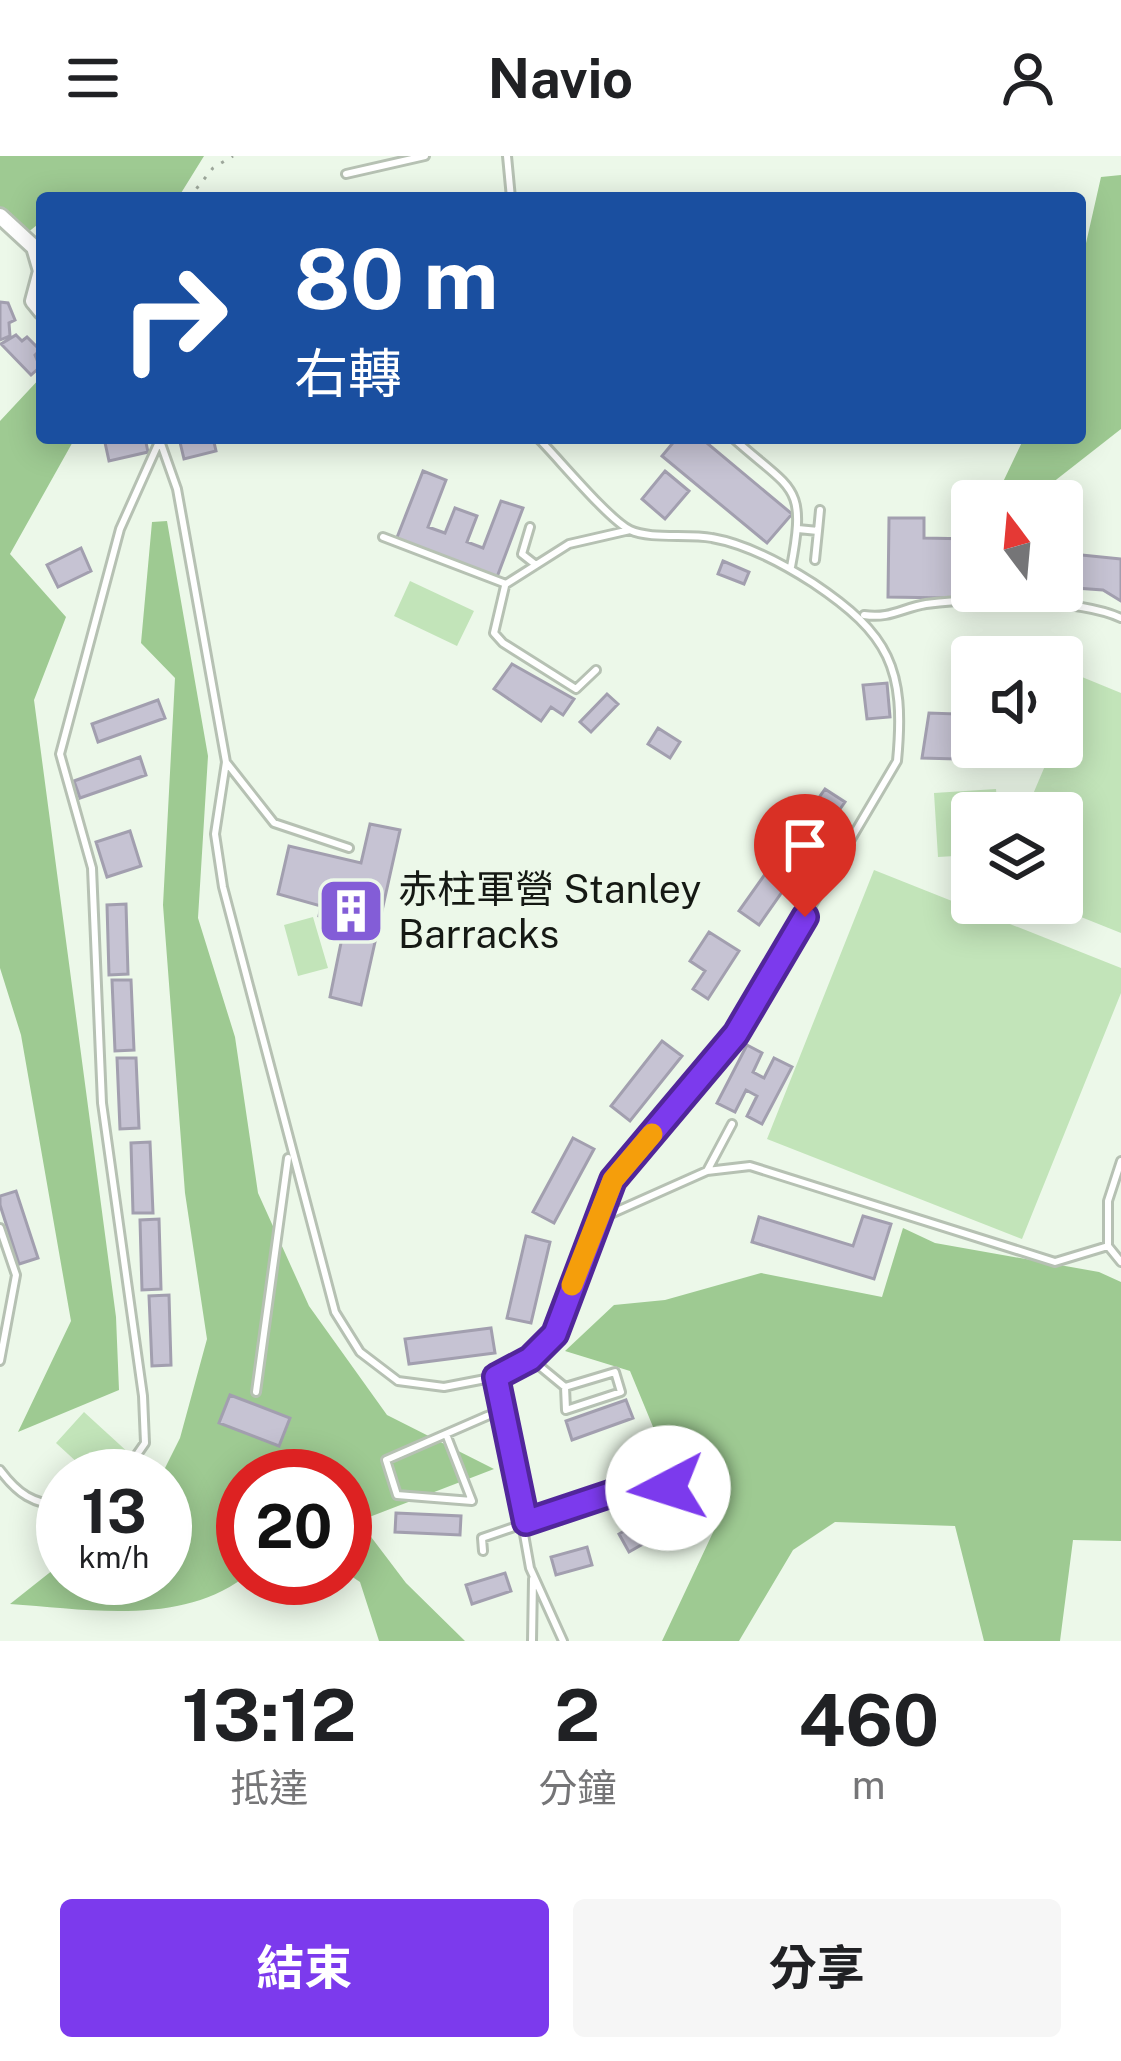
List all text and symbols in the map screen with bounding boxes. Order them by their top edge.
icon: menu [60,45,126,111]
icon: person [995,45,1061,111]
text: Navio [488,47,633,110]
text: 80 m [294,229,498,328]
icon: right [96,240,252,396]
text: 右轉 [294,342,402,405]
north arrow [951,480,1083,612]
map controls [951,480,1083,924]
button: sound [951,636,1083,768]
button: layers [951,792,1083,924]
pin [754,794,856,917]
icon: arrive [772,812,838,878]
place label: 赤柱軍營 Stanley Barracks [398,866,701,957]
building icon: 赤柱軍營 Stanley Barracks [316,876,386,946]
position arrow [605,1425,731,1551]
speed limit sign: 20 [216,1449,372,1605]
text: 13 [81,1476,147,1547]
text: km/h [79,1539,149,1575]
text: 13:12 [182,1673,356,1757]
text: 2 [554,1673,600,1757]
text: 460 [798,1678,939,1762]
text: m [852,1762,886,1808]
text: 抵達 [230,1765,308,1811]
text: 分鐘 [538,1765,616,1811]
button: 結束 [60,1899,549,2037]
button: 分享 [573,1899,1061,2037]

